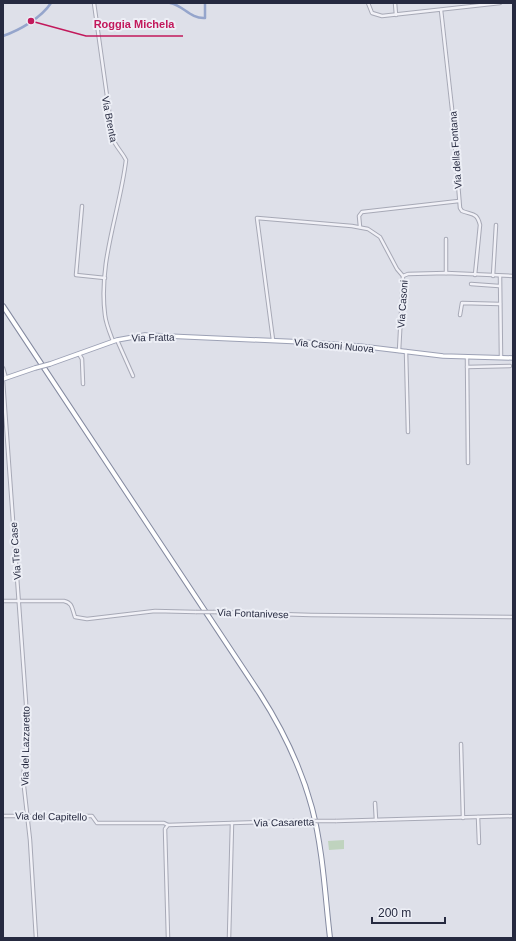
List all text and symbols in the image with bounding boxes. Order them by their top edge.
callout: Roggia Michela [86,13,183,36]
text: Roggia Michela [94,18,175,30]
street label: Via Brenta [100,95,119,143]
street label: Via della Fontana [447,110,464,189]
street label: Via Casoni [395,280,410,328]
street label: Via Fratta [131,332,175,343]
street label: Via Casoni Nuova [294,337,375,354]
street label: Via Tre Case [8,521,23,580]
street label: Via Fontanivese [217,607,289,620]
street label: Via del Lazzaretto [19,706,32,786]
street label: Via del Capitello [15,810,88,823]
street label: Via Casaretta [254,816,315,829]
scale bar [372,899,445,925]
text: 200 m [378,906,411,920]

